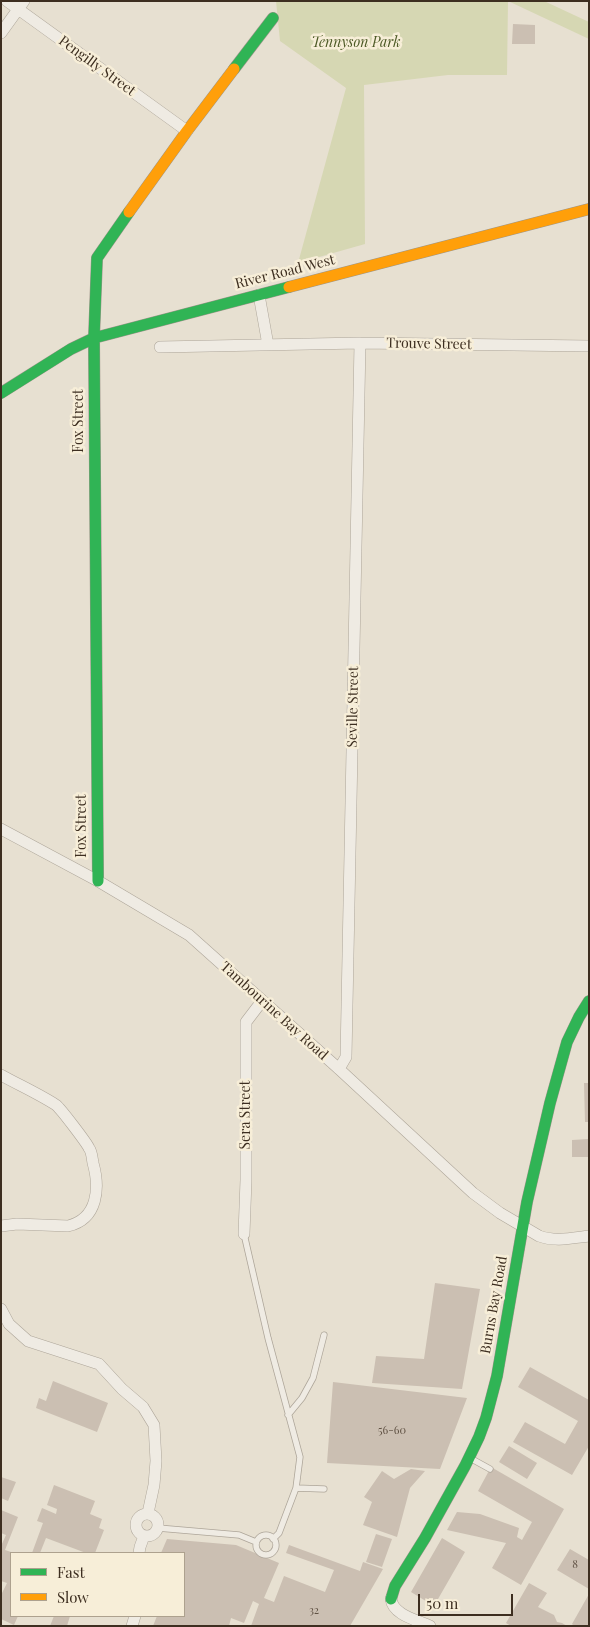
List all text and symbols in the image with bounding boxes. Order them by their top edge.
street label: Pengilly Street [55,32,139,100]
park label: Tennyson Park [312,35,400,51]
street label: River Road West [233,252,337,292]
street label: Trouve Street [386,335,472,353]
street label: Fox Street [71,389,87,453]
street label: Seville Street [344,666,362,748]
street label: Fox Street [74,794,90,858]
street label: Tambourine Bay Road [217,958,331,1064]
street label: Sera Street [238,1081,254,1149]
street label: Burns Bay Road [477,1255,511,1355]
house number: 56-60 [378,1424,406,1438]
legend [10,1552,185,1617]
house number: 8 [572,1558,578,1572]
text: Fast [57,1562,85,1582]
scale bar [420,1584,515,1616]
text: Slow [57,1587,89,1607]
text: 50 m [426,1593,458,1613]
house number: 32 [309,1604,319,1618]

